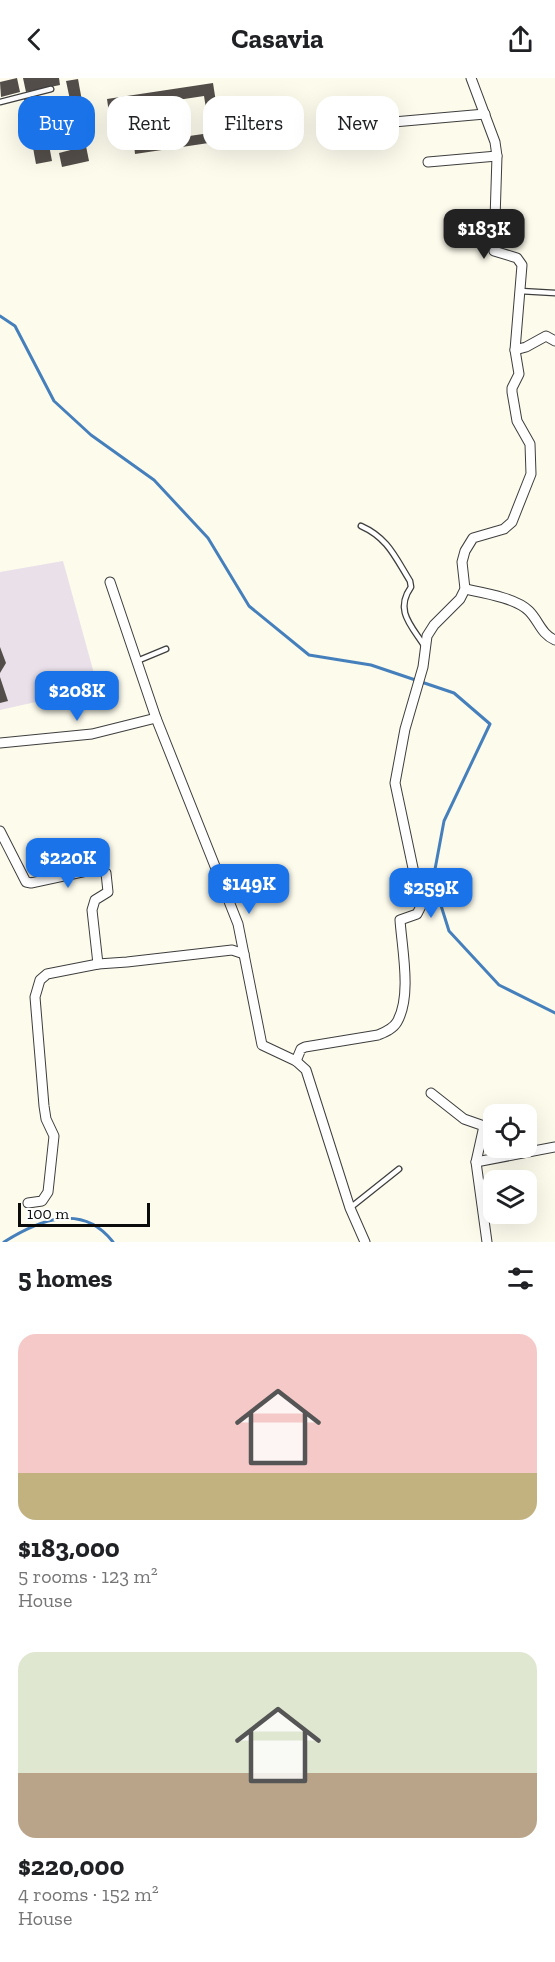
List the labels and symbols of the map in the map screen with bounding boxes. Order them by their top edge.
pin: $183K [442,209,526,260]
pin: $208K [35,671,119,722]
pin: $220K [26,838,110,889]
pin: $149K [207,864,291,915]
pin: $259K [389,868,473,919]
scale bar [18,1200,150,1228]

